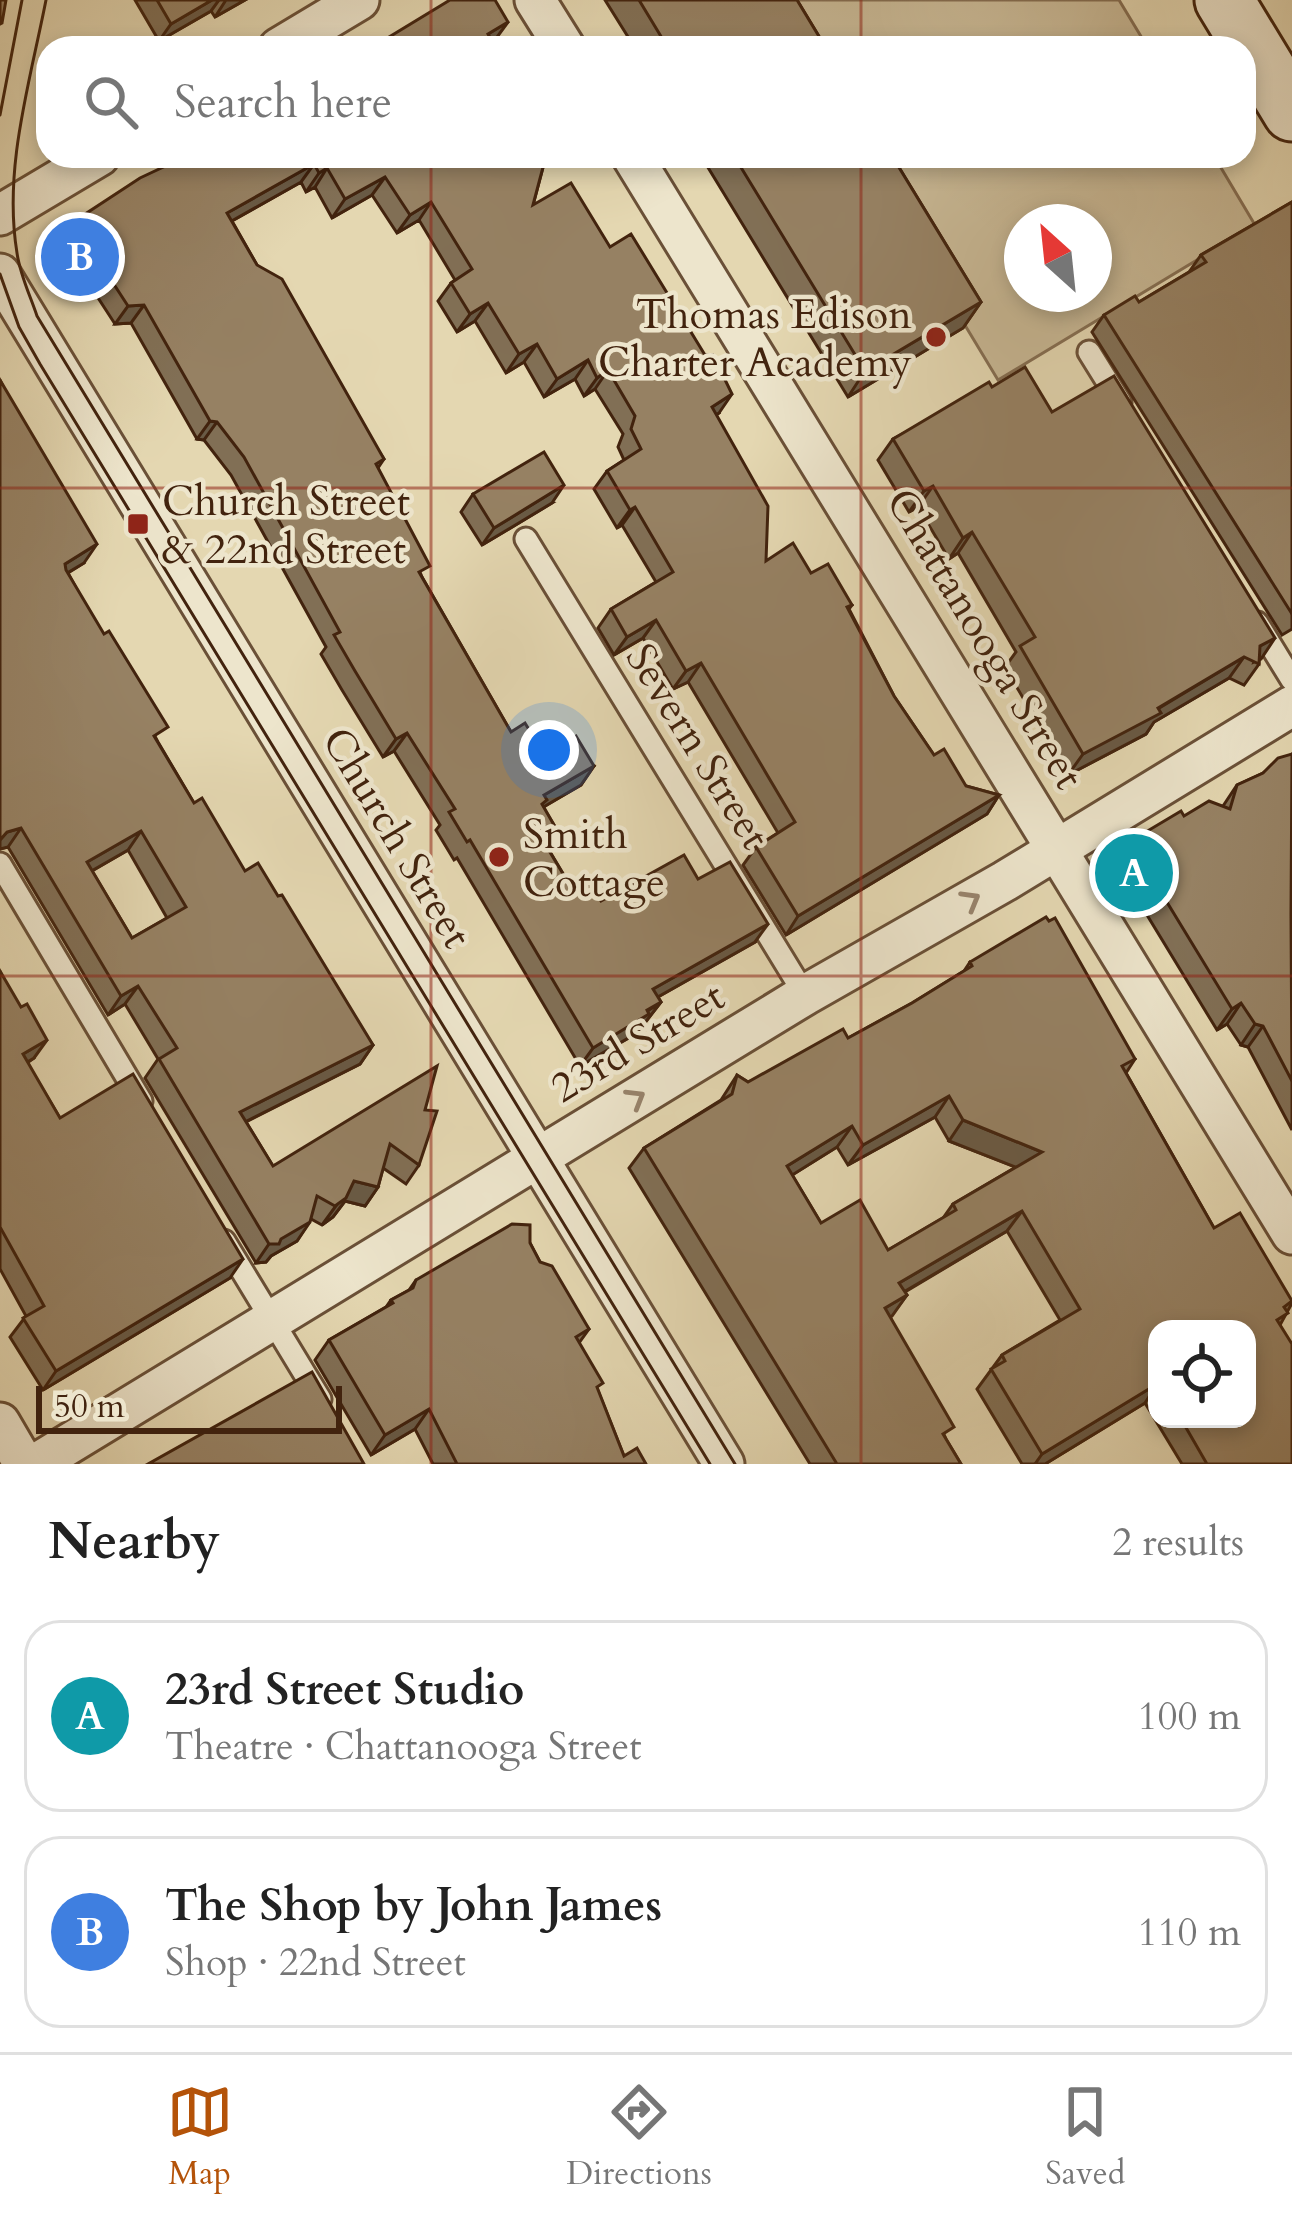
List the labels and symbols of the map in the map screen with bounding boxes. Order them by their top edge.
north arrow [1004,204,1112,312]
pin: B [41,212,119,302]
place label: Thomas Edison Charter Academy [598,286,912,391]
marker: Thomas Edison Charter Academy [923,324,949,350]
place label: Church Street & 22nd Street [162,473,410,578]
street label: Chattanooga Street [872,478,1097,800]
marker: Church Street & 22nd Street [125,511,151,537]
street label: Severn Street [612,633,783,860]
street label: Church Street [308,717,485,959]
your location [519,720,579,780]
place label: Smith Cottage [523,806,665,911]
pin: A [1095,828,1173,918]
marker: Smith Cottage [486,844,512,870]
one-way arrow [959,891,980,914]
street label: 23rd Street [540,968,735,1116]
one-way arrow [623,1090,645,1112]
scale bar [36,1380,342,1433]

